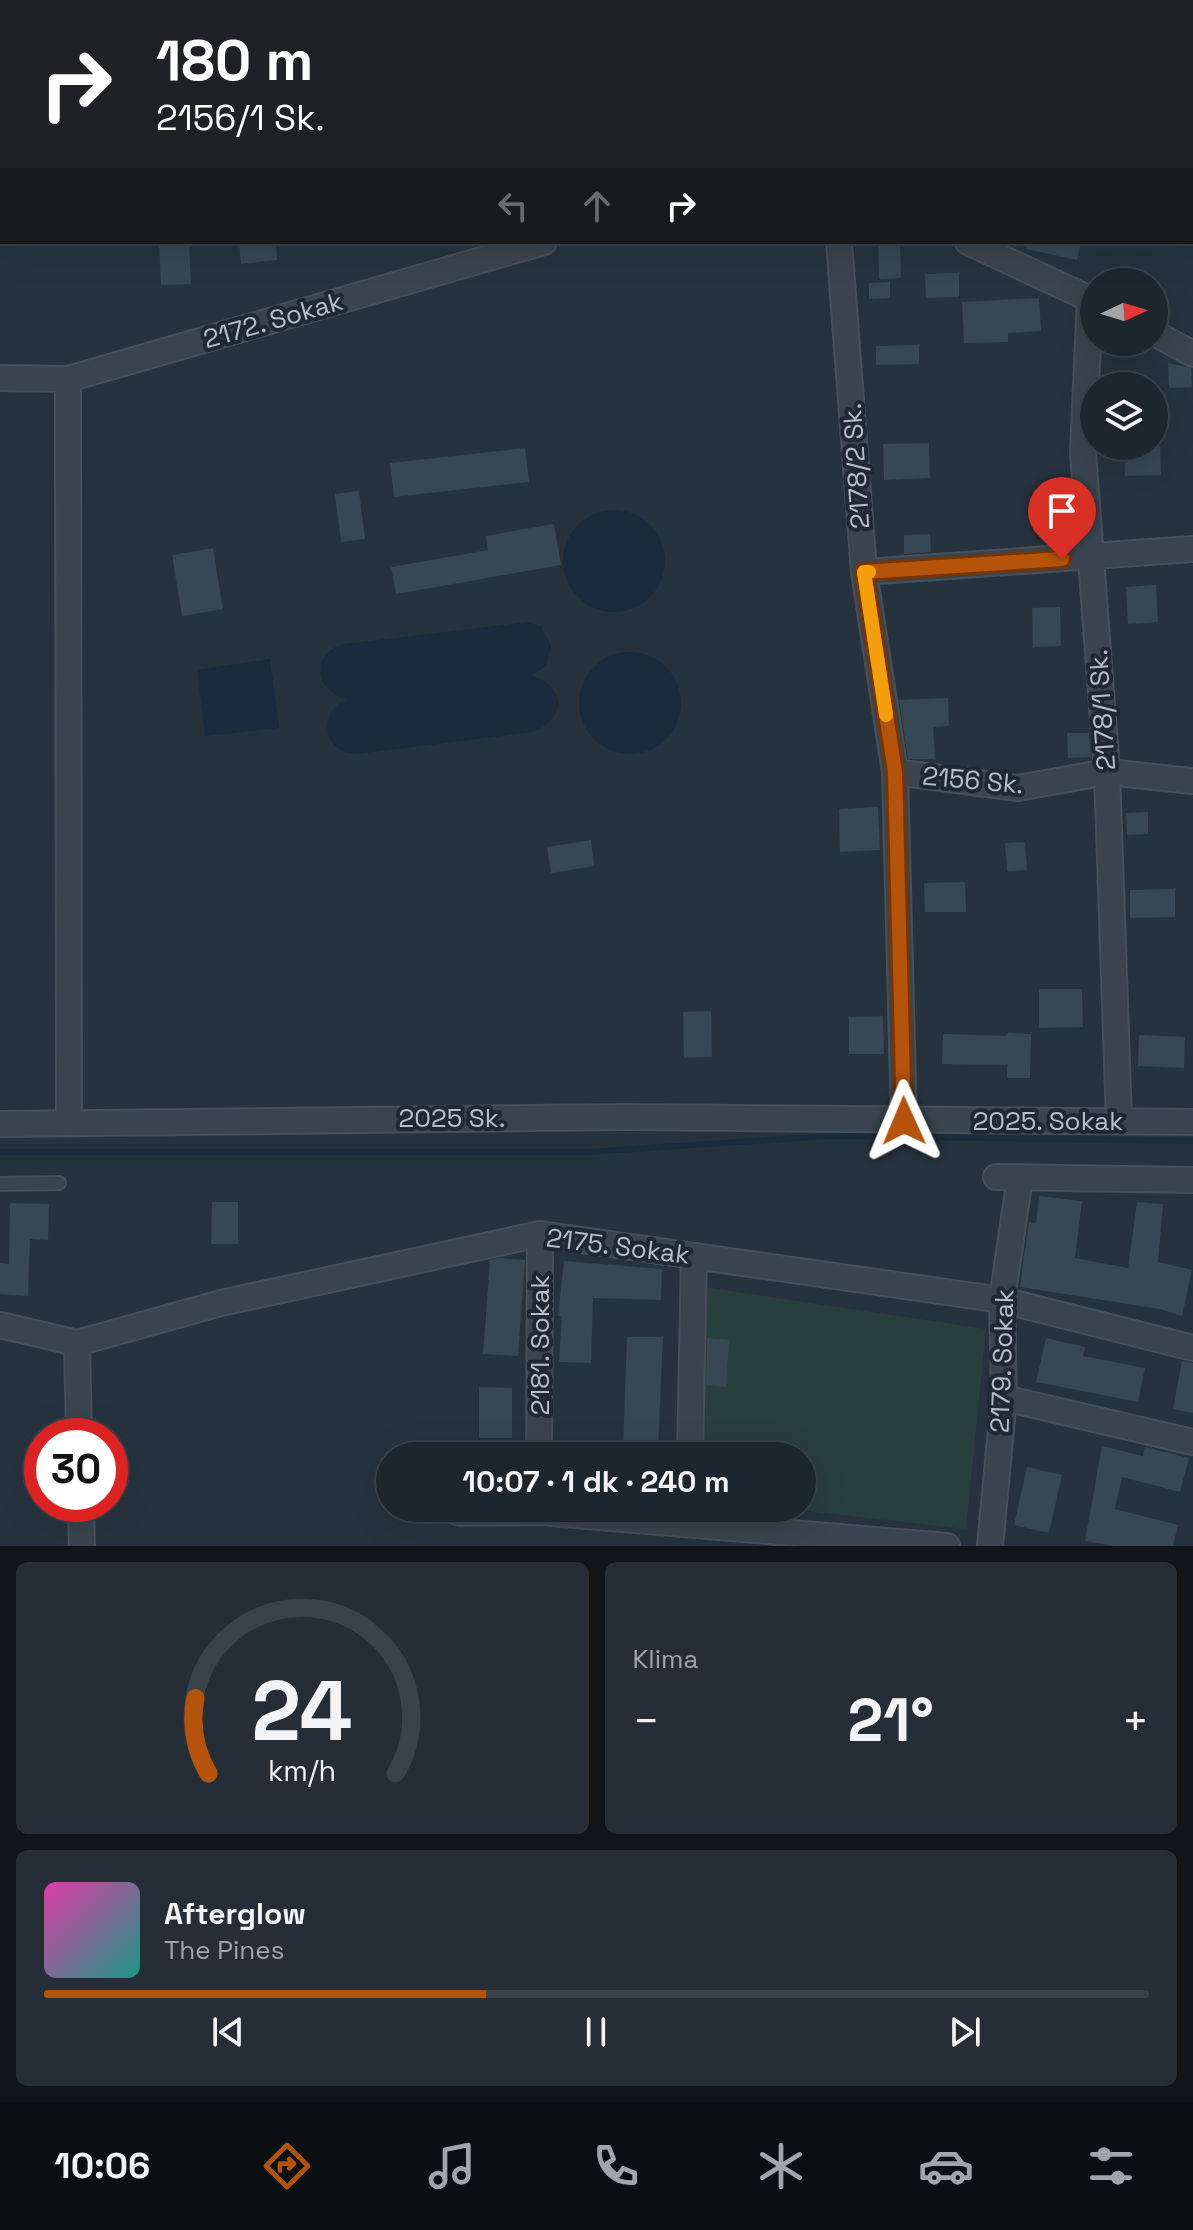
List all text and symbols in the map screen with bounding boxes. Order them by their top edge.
text: 180 m [156,25,313,96]
icon: right [24,32,128,136]
text: 2156/1 Sk. [156,95,325,141]
icon: left [491,184,535,228]
icon: ahead [575,184,619,228]
icon: right [659,184,703,228]
north arrow [1080,268,1168,356]
map controls [1080,268,1168,460]
street label: 2172. Sokak [199,284,347,356]
button: layers [1080,372,1168,460]
street label: 2178/2 Sk. [835,402,877,530]
pin [1028,477,1096,559]
icon: arrive [1040,489,1084,533]
street label: 2178/1 Sk. [1081,648,1123,772]
street label: 2156 Sk. [921,759,1025,801]
position arrow [862,1079,946,1163]
street label: 2025 Sk. [399,1101,505,1135]
street label: 2025. Sokak [973,1104,1123,1138]
street label: 2175. Sokak [545,1220,691,1272]
street label: 2181. Sokak [523,1275,557,1415]
street label: 2179. Sokak [982,1288,1022,1433]
speed limit sign: 30 [24,1418,128,1522]
text: 10:07 · 1 dk · 240 m [462,1462,730,1501]
text: Klima [633,1642,698,1676]
text: 24 [252,1658,353,1764]
text: 21° [848,1682,934,1759]
text: − [633,1693,660,1749]
text: + [1122,1693,1149,1749]
text: km/h [268,1753,336,1789]
text: Afterglow [164,1894,306,1933]
text: The Pines [164,1933,284,1967]
icon: previous [206,2010,250,2054]
icon: pause [574,2010,618,2054]
icon: next [943,2010,987,2054]
icon: directions [259,2138,315,2194]
icon: music [424,2138,480,2194]
icon: phone [588,2138,644,2194]
icon: climate [753,2138,809,2194]
icon: car [918,2138,974,2194]
icon: filters [1083,2138,1139,2194]
text: 10:06 [54,2143,150,2189]

